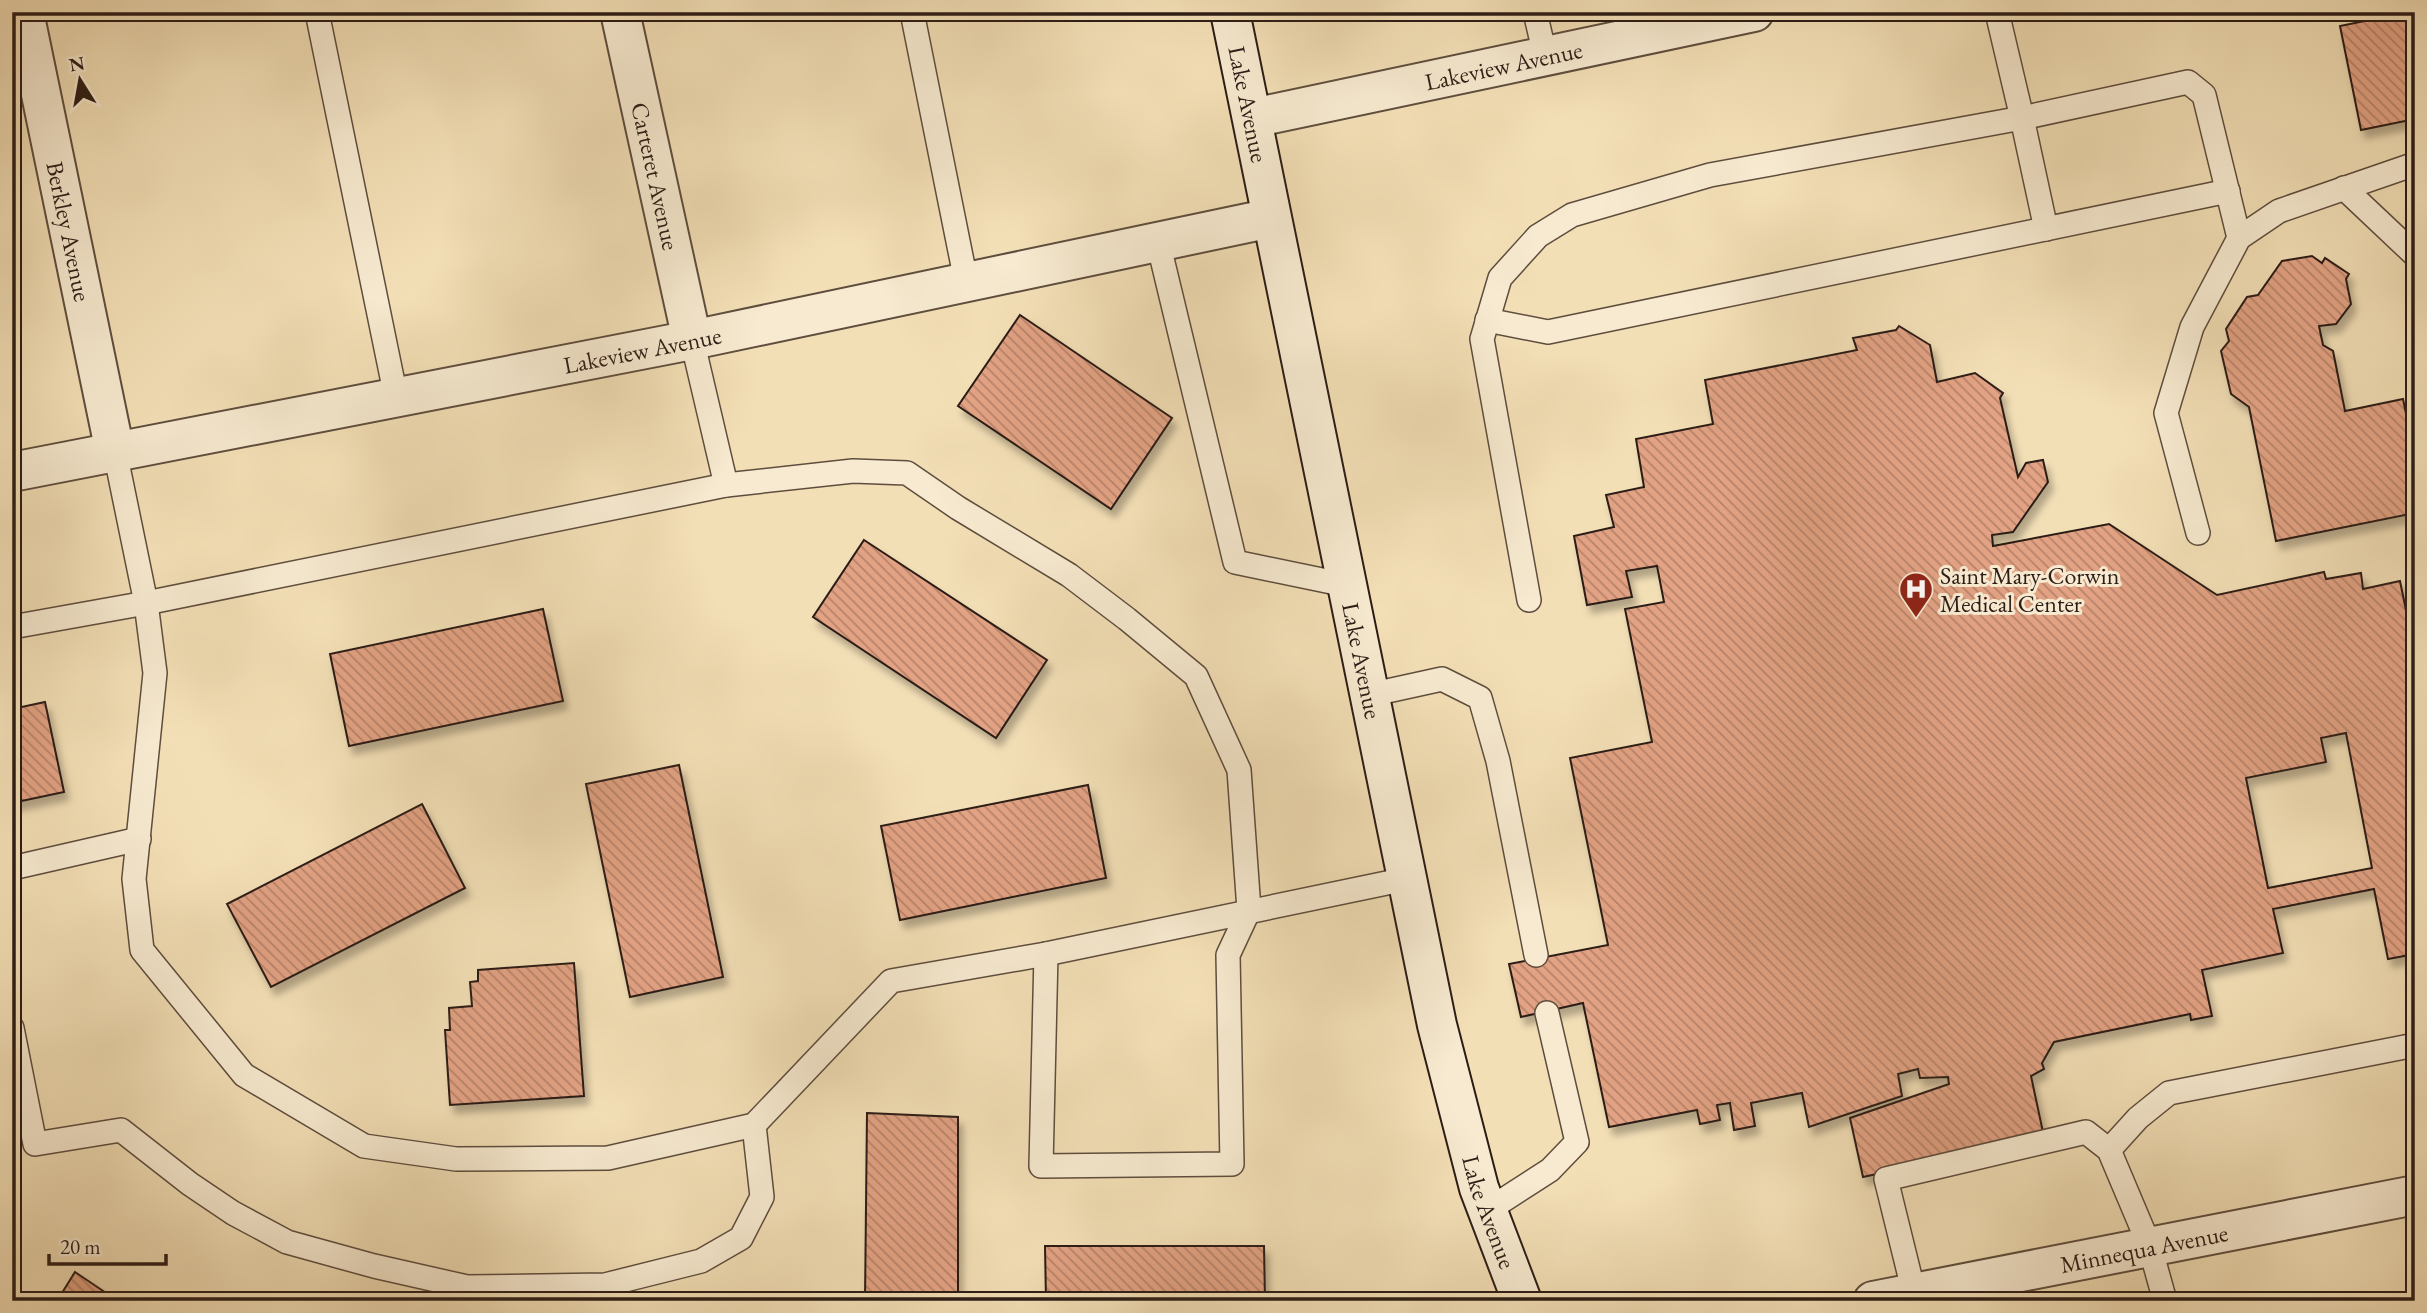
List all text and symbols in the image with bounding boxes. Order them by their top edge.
street label: Lakeview Avenue [1422,33,1585,97]
street label: Lake Avenue [1222,43,1276,165]
north arrow [46,46,116,116]
text: N [67,50,87,78]
street label: Carteret Avenue [625,99,687,253]
street label: Berkley Avenue [40,159,99,304]
street label: Lakeview Avenue [561,319,724,380]
place label: Saint Mary-Corwin Medical Center [1940,560,2120,619]
hospital icon: Saint Mary-Corwin Medical Center [1897,570,1935,619]
street label: Lake Avenue [1336,600,1390,722]
street label: Lake Avenue [1456,1152,1524,1273]
street label: Minnequa Avenue [2057,1216,2231,1280]
scale bar [49,1222,166,1266]
text: 20 m [60,1233,101,1260]

